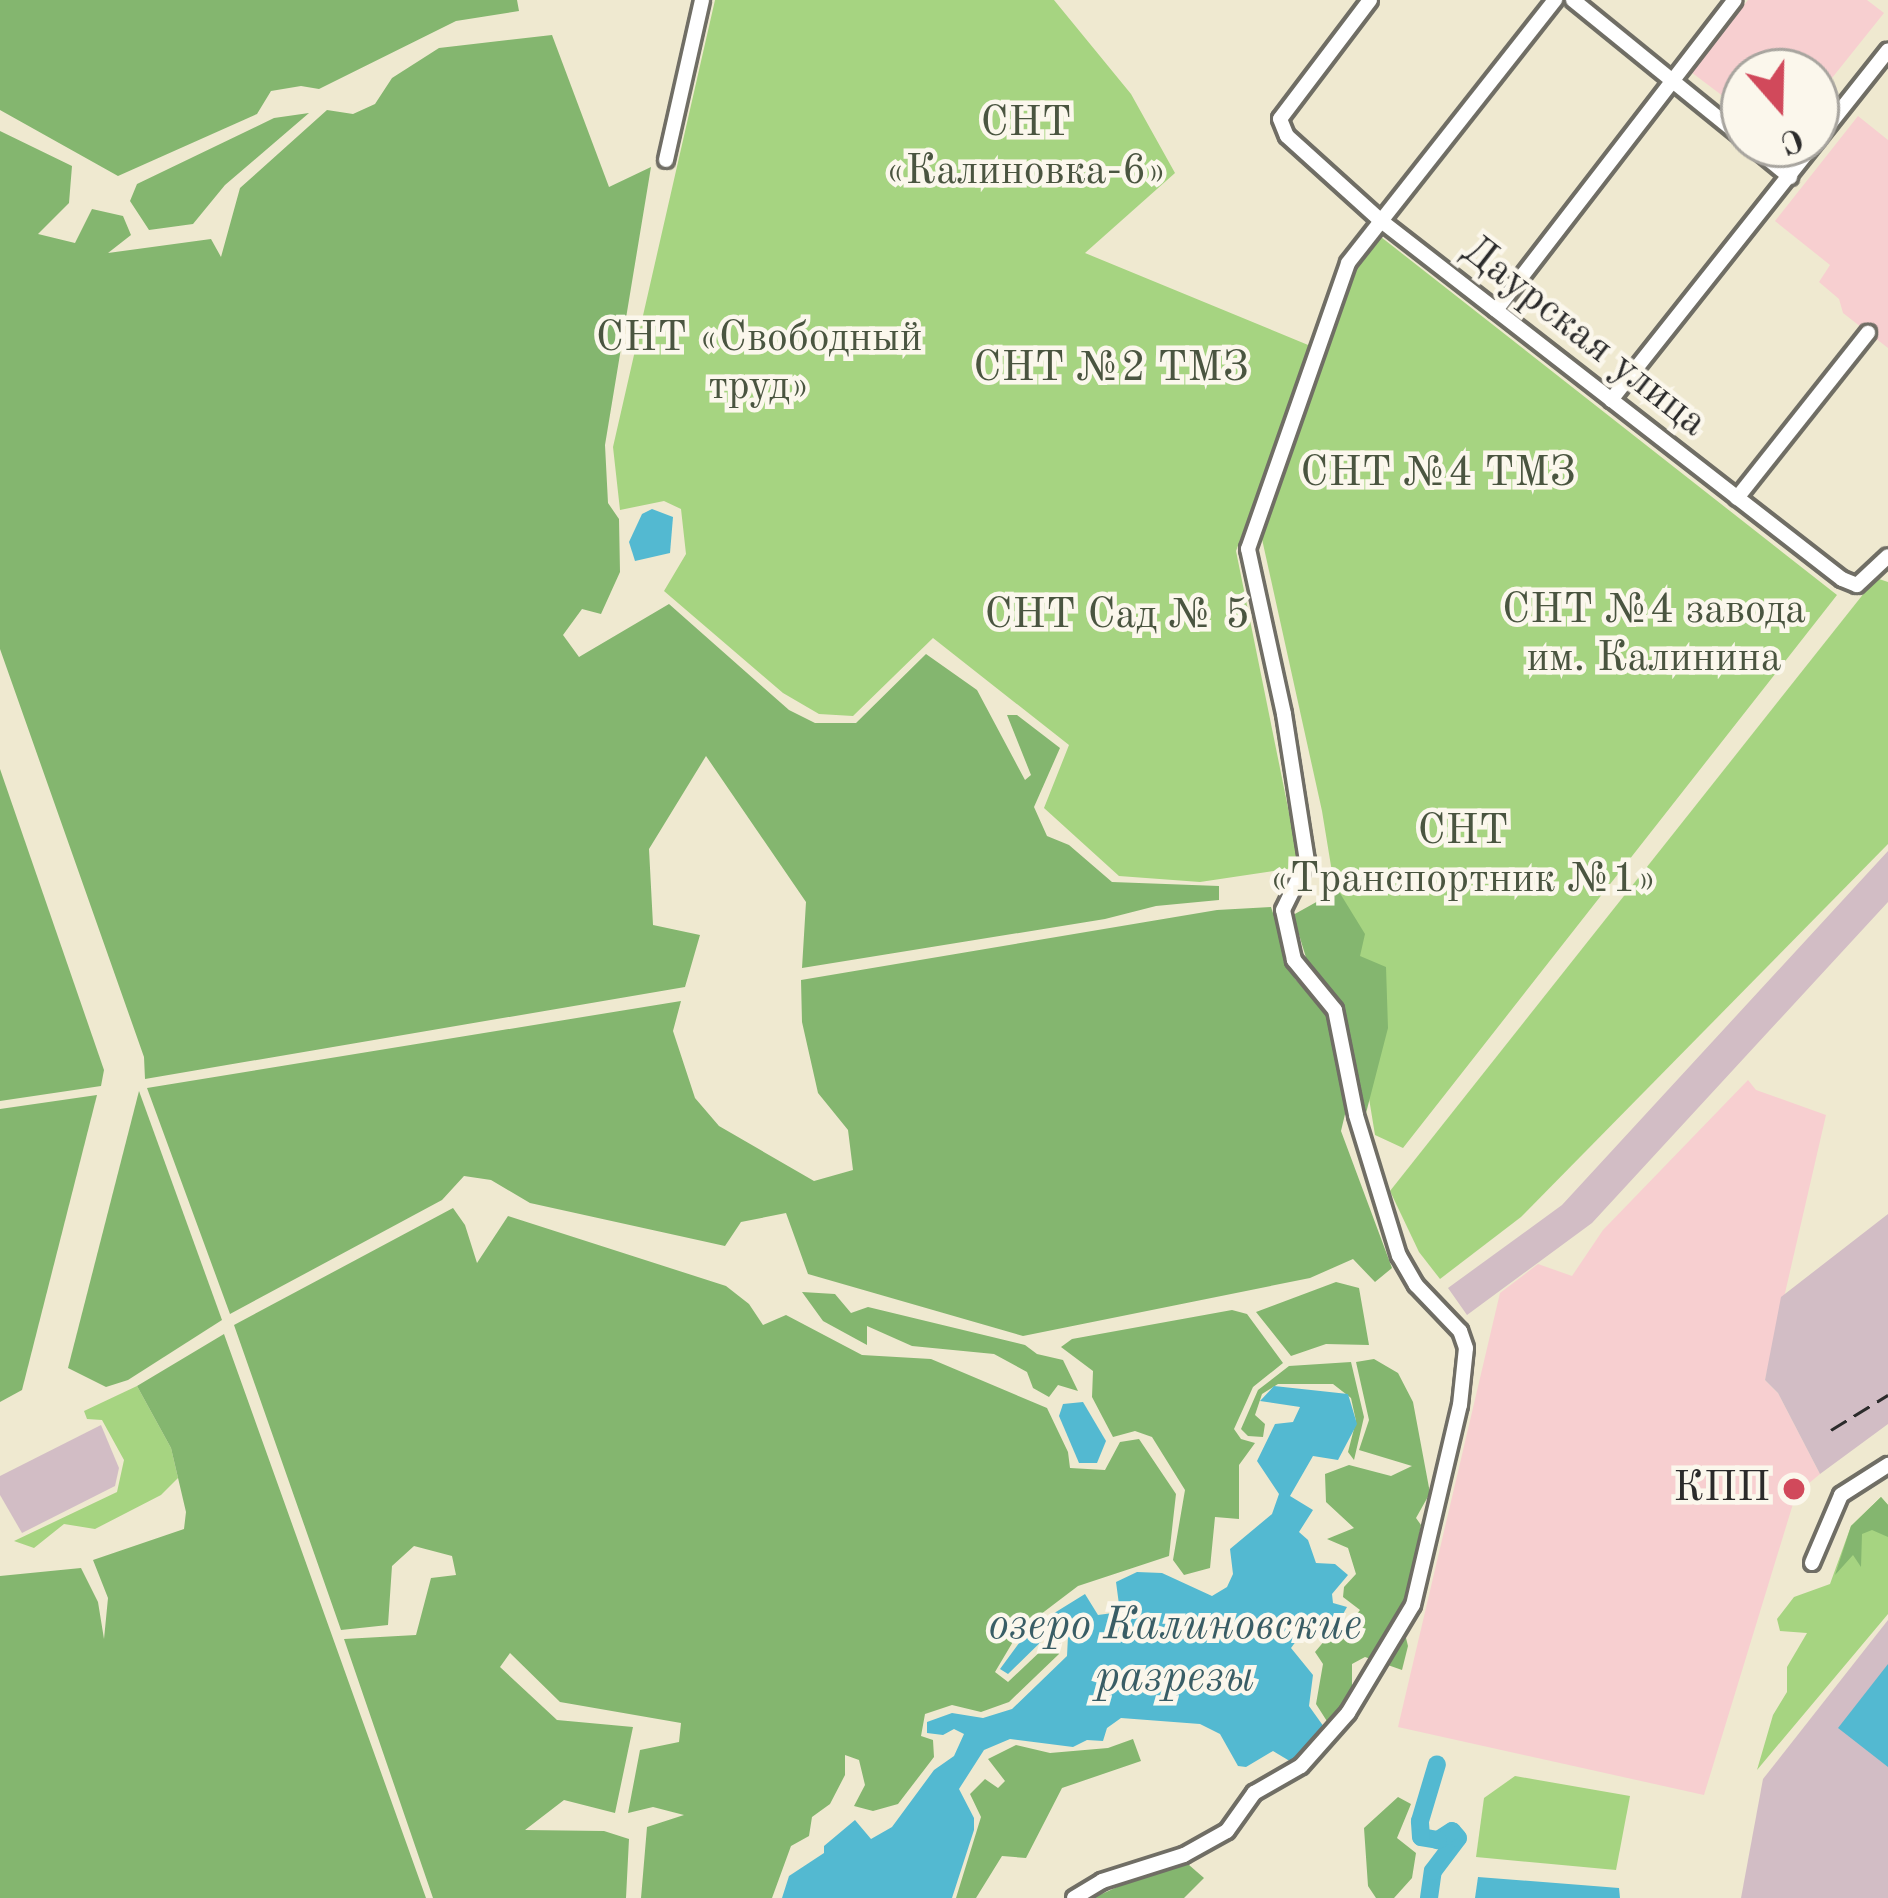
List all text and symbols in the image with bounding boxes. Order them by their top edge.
north arrow [1720,48,1840,168]
park label: СНТ «Калиновка-6» [885,99,1167,198]
text: С [1776,120,1807,159]
street label: Даурская улица [1451,226,1717,448]
park label: СНТ «Свободный труд» [596,314,922,412]
park label: СНТ №2 ТМЗ [973,344,1249,394]
park label: СНТ №4 ТМЗ [1300,449,1576,499]
park label: СНТ №4 завода им. Калинина [1502,586,1806,684]
park label: СНТ Сад № 5 [984,591,1250,641]
park label: СНТ «Транспортник №1» [1269,807,1657,906]
place label: КПП [1673,1464,1770,1514]
marker: КПП [1781,1476,1807,1502]
water label: озеро Калиновские разрезы [988,1600,1362,1706]

